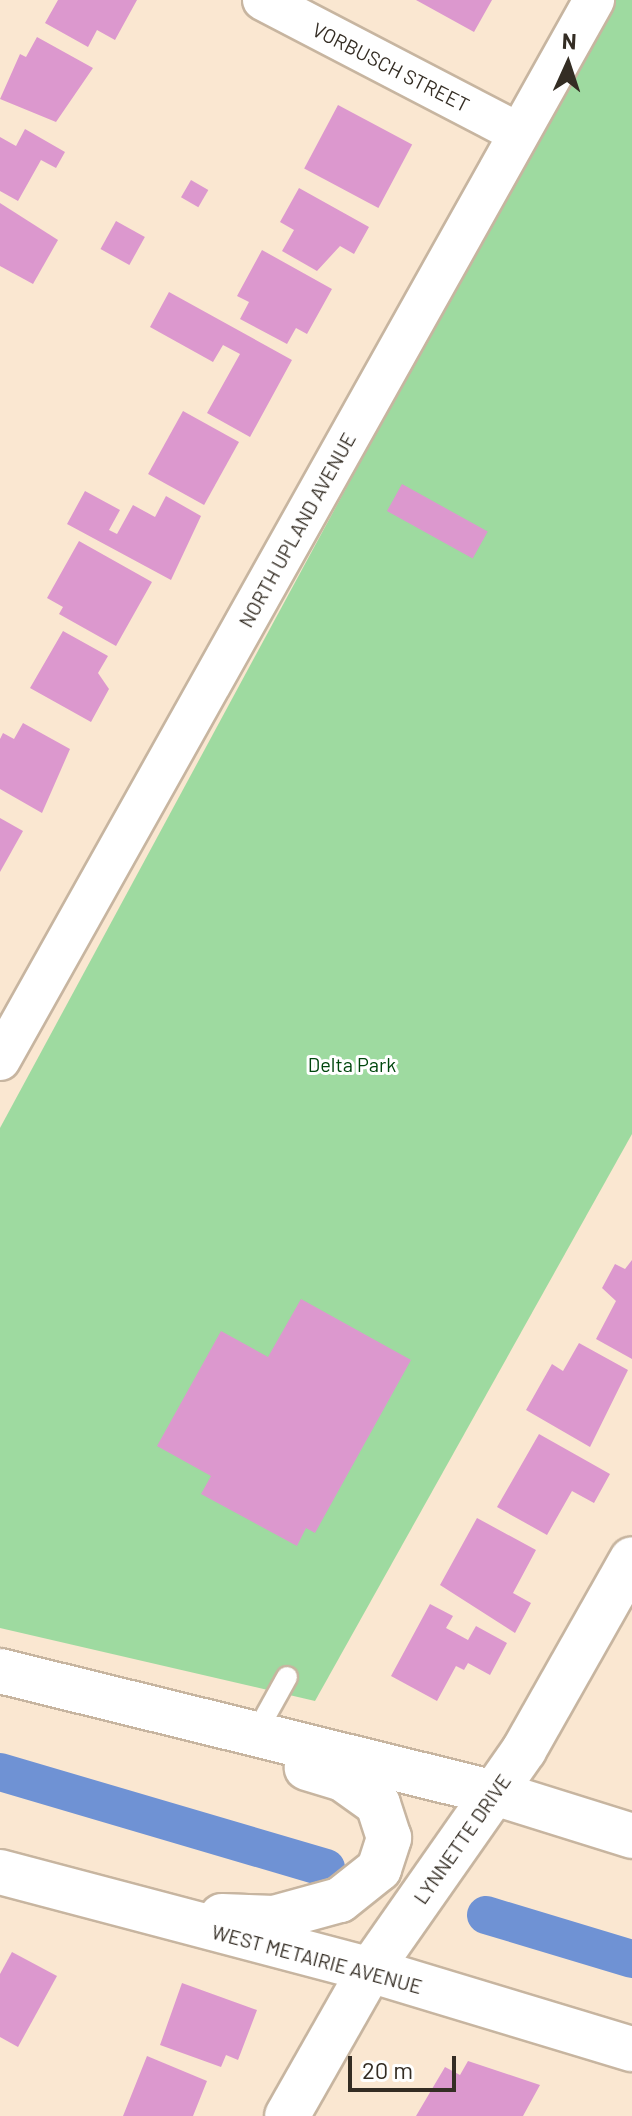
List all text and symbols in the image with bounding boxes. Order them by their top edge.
street label: VORBUSCH STREET [309,17,473,117]
north arrow [528,24,608,104]
text: N [561,27,577,53]
street label: NORTH UPLAND AVENUE [233,429,361,631]
park label: Delta Park [308,1052,396,1076]
street label: LYNNETTE DRIVE [408,1770,516,1908]
street label: WEST METAIRIE AVENUE [209,1919,425,1999]
scale bar [352,2040,460,2090]
text: 20 m [362,2055,413,2084]

